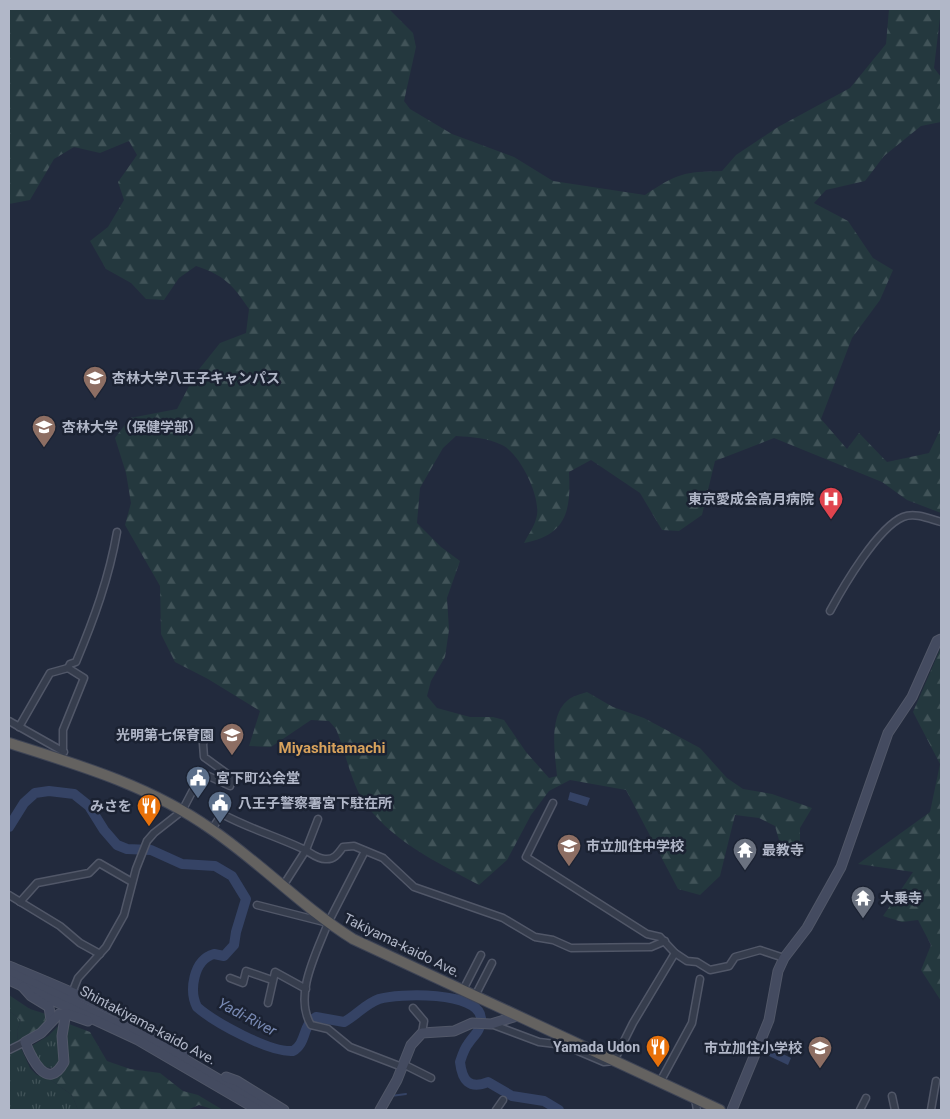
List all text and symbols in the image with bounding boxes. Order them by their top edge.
school or university icon: 杏林大学八王子キャンパス [82,365,108,399]
place label: 杏林大学八王子キャンパス [112,370,280,386]
school or university icon: 杏林大学（保健学部） [31,414,57,448]
place label: 杏林大学（保健学部） [62,419,202,435]
hospital icon: 東京愛成会高月病院 [818,486,844,520]
place label: 東京愛成会高月病院 [688,491,814,507]
school or university icon: 光明第七保育園 [219,722,245,756]
place label: 光明第七保育園 [116,727,214,743]
district label: Miyashitamachi [279,739,386,757]
public building icon: 宮下町公会堂 [185,765,211,799]
place label: 宮下町公会堂 [216,770,300,786]
public building icon: 八王子警察署宮下駐在所 [207,790,233,824]
restaurant icon: みさを [136,793,162,827]
place label: 八王子警察署宮下駐在所 [238,795,392,811]
place label: みさを [90,798,132,814]
school or university icon: 市立加住中学校 [556,833,582,867]
temple icon: 最教寺 [732,837,758,871]
place label: 市立加住中学校 [586,838,684,854]
place label: 最教寺 [762,842,804,858]
temple icon: 大乗寺 [850,885,876,919]
place label: 大乗寺 [880,890,922,906]
street label: Takiyama-kaido Ave. [341,910,463,980]
street label: Shintakiyama-kaido Ave. [77,982,219,1068]
water label: Yadi-River [215,994,280,1040]
restaurant icon: Yamada Udon [645,1034,671,1068]
school or university icon: 市立加住小学校 [807,1035,833,1069]
place label: Yamada Udon [553,1039,640,1055]
place label: 市立加住小学校 [704,1040,802,1056]

